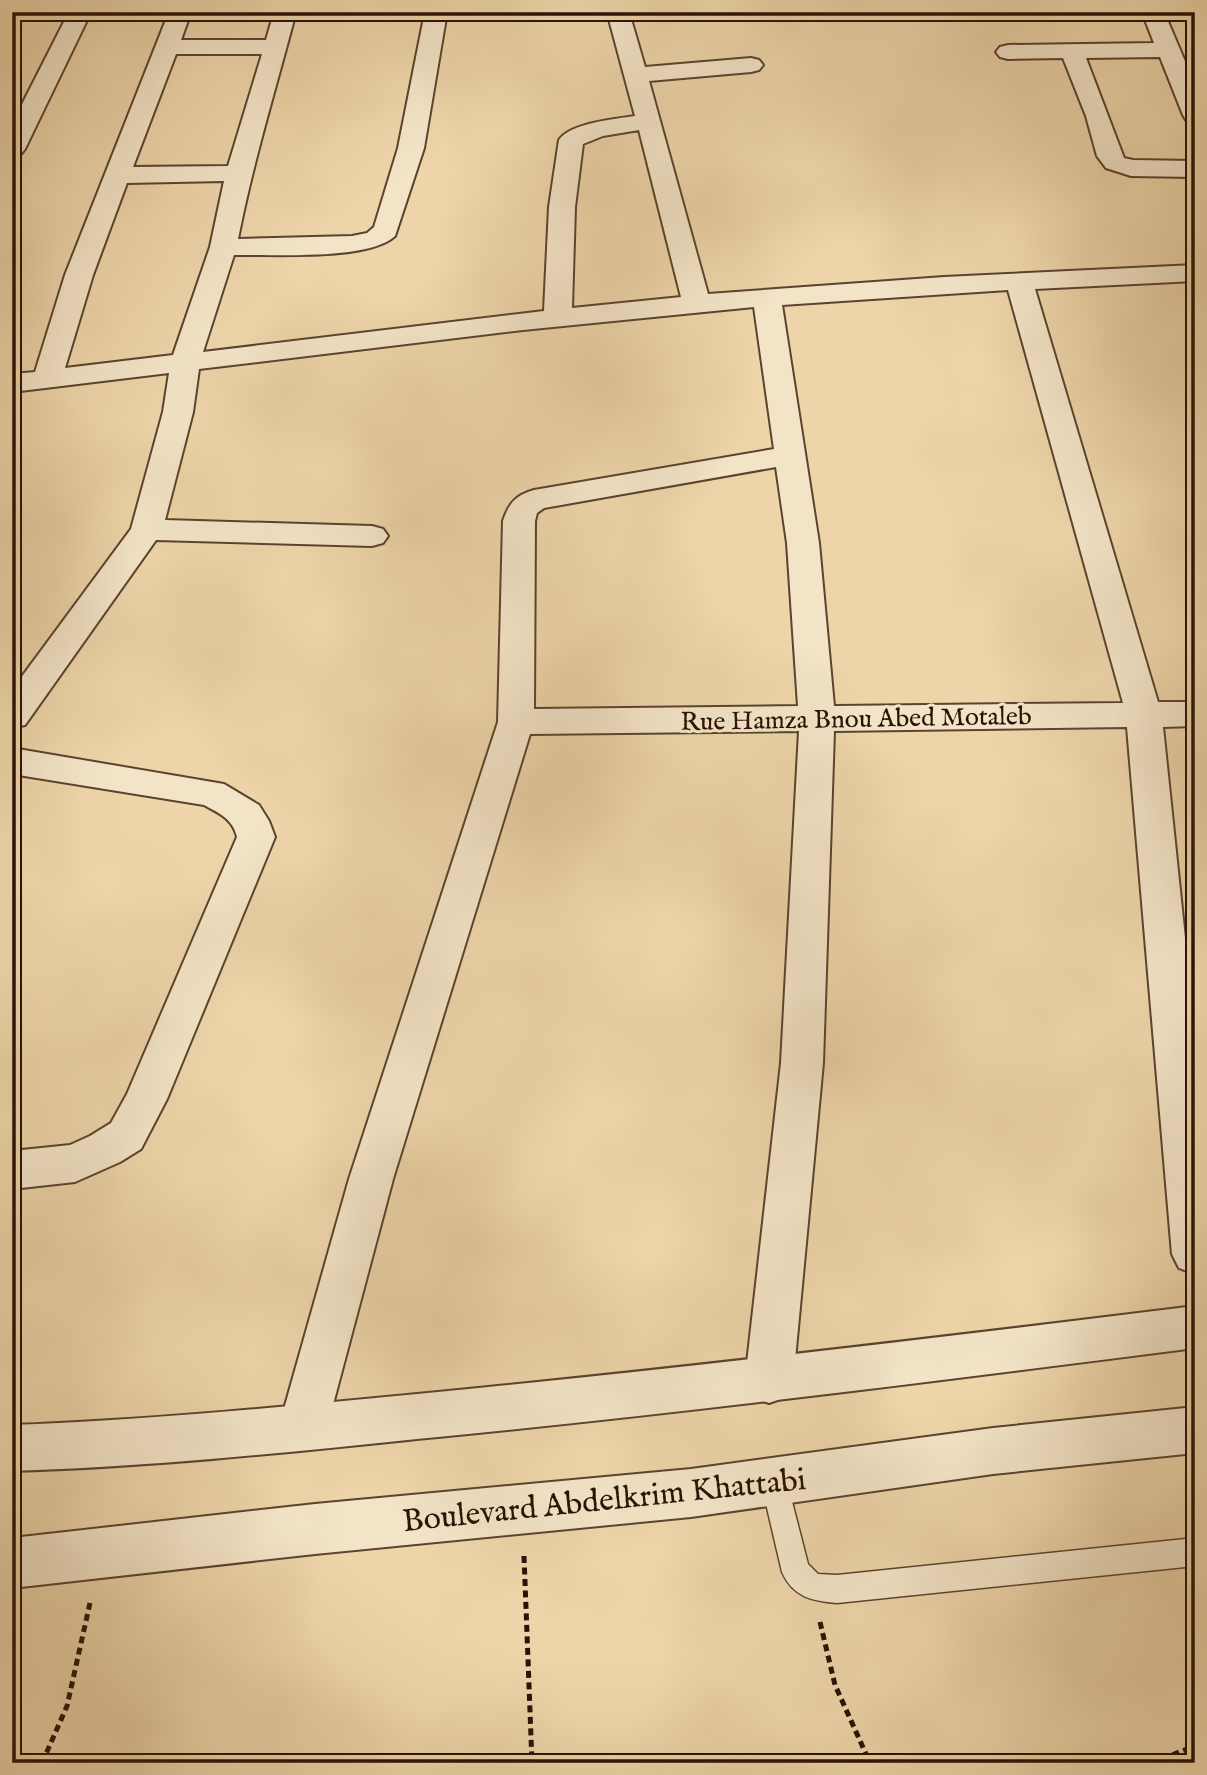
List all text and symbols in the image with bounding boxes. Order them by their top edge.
street label: Rue Hamza Bnou Abed Motaleb [680,700,1032,739]
street label: Boulevard Abdelkrim Khattabi [400,1460,808,1543]

